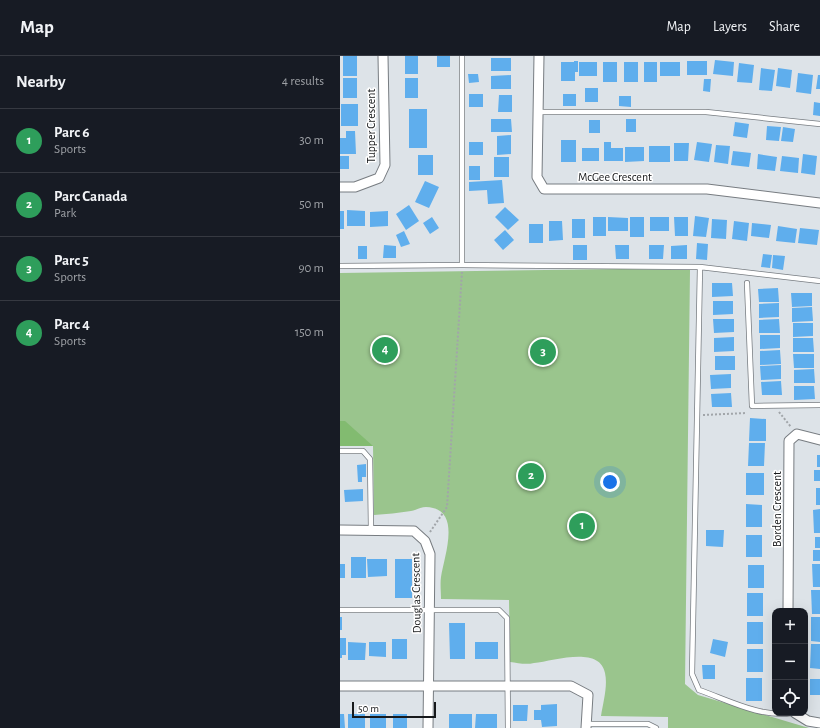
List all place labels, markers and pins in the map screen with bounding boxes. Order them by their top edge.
pin: 4 [372,335,398,365]
pin: 3 [530,337,556,367]
pin: 2 [518,461,544,491]
pin: 1 [569,511,595,541]

